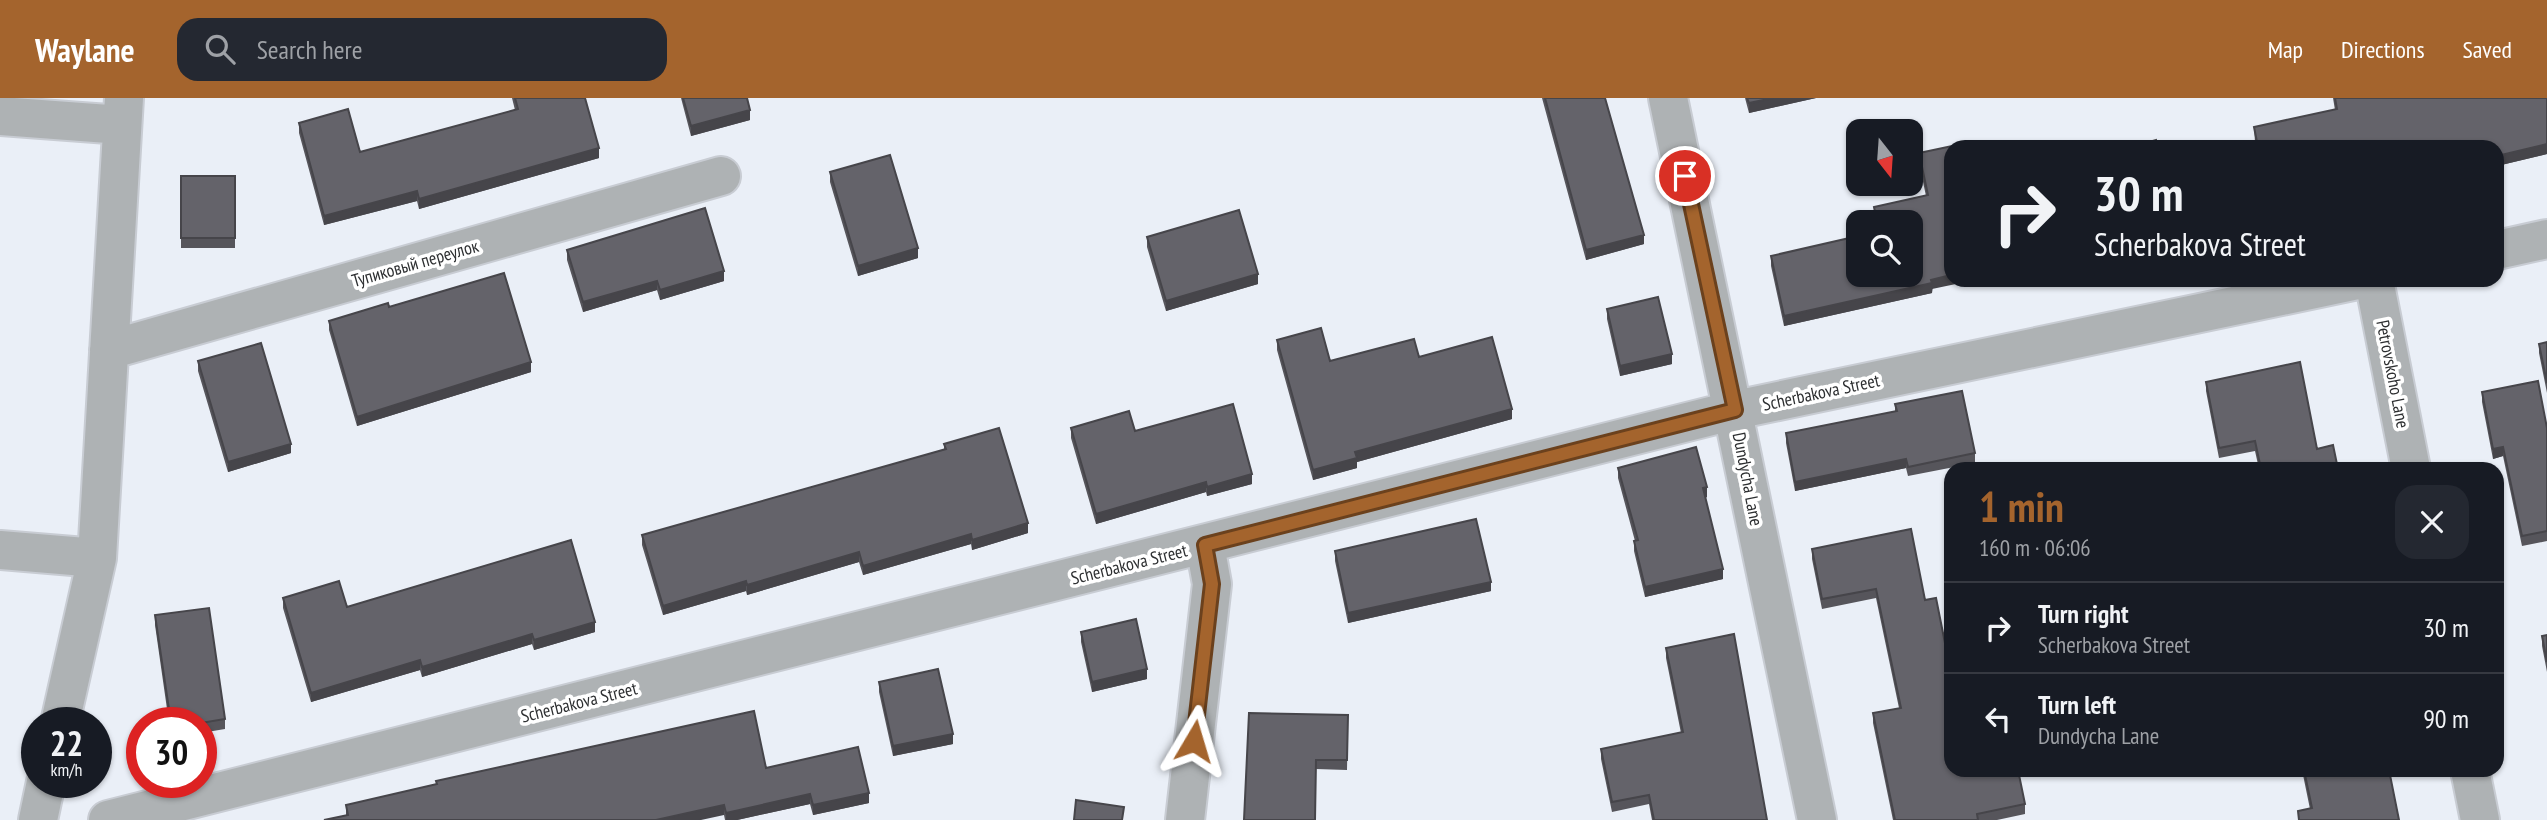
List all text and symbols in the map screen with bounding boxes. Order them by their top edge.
search box [177,18,667,81]
text: Waylane [35,28,135,71]
icon: search [201,30,239,68]
text: Search here [257,33,362,66]
text: Map [2268,34,2303,65]
text: Directions [2341,34,2425,65]
text: Saved [2463,34,2512,65]
north arrow [1846,119,1923,196]
map controls [1846,119,1923,287]
pin [1655,146,1715,206]
icon: arrive [1666,157,1704,195]
text: 30 m [2094,161,2183,225]
icon: right [1979,168,2070,259]
button: search [1846,210,1923,287]
text: Scherbakova Street [2094,223,2306,265]
street label: Тупиковый переулок [349,234,481,292]
street label: Petrovskoho Lane [2371,318,2415,430]
street label: Scherbakova Street [1760,368,1882,416]
street label: Dundycha Lane [1728,430,1768,528]
text: 1 min [1979,479,2064,534]
button: close [2395,485,2469,559]
text: 160 m · 06:06 [1979,533,2091,562]
street label: Scherbakova Street [1068,538,1190,590]
text: Turn right [2038,597,2129,630]
icon: right [1979,609,2017,647]
text: 30 m [2423,611,2469,644]
text: Scherbakova Street [2038,630,2190,659]
street label: Scherbakova Street [518,676,640,728]
text: Turn left [2038,688,2116,721]
icon: left [1979,700,2017,738]
text: 90 m [2423,702,2469,735]
position arrow [1157,704,1231,778]
speed limit sign: 30 [126,707,217,798]
text: 22 [50,720,83,766]
text: Dundycha Lane [2038,721,2159,750]
text: km/h [51,758,82,781]

